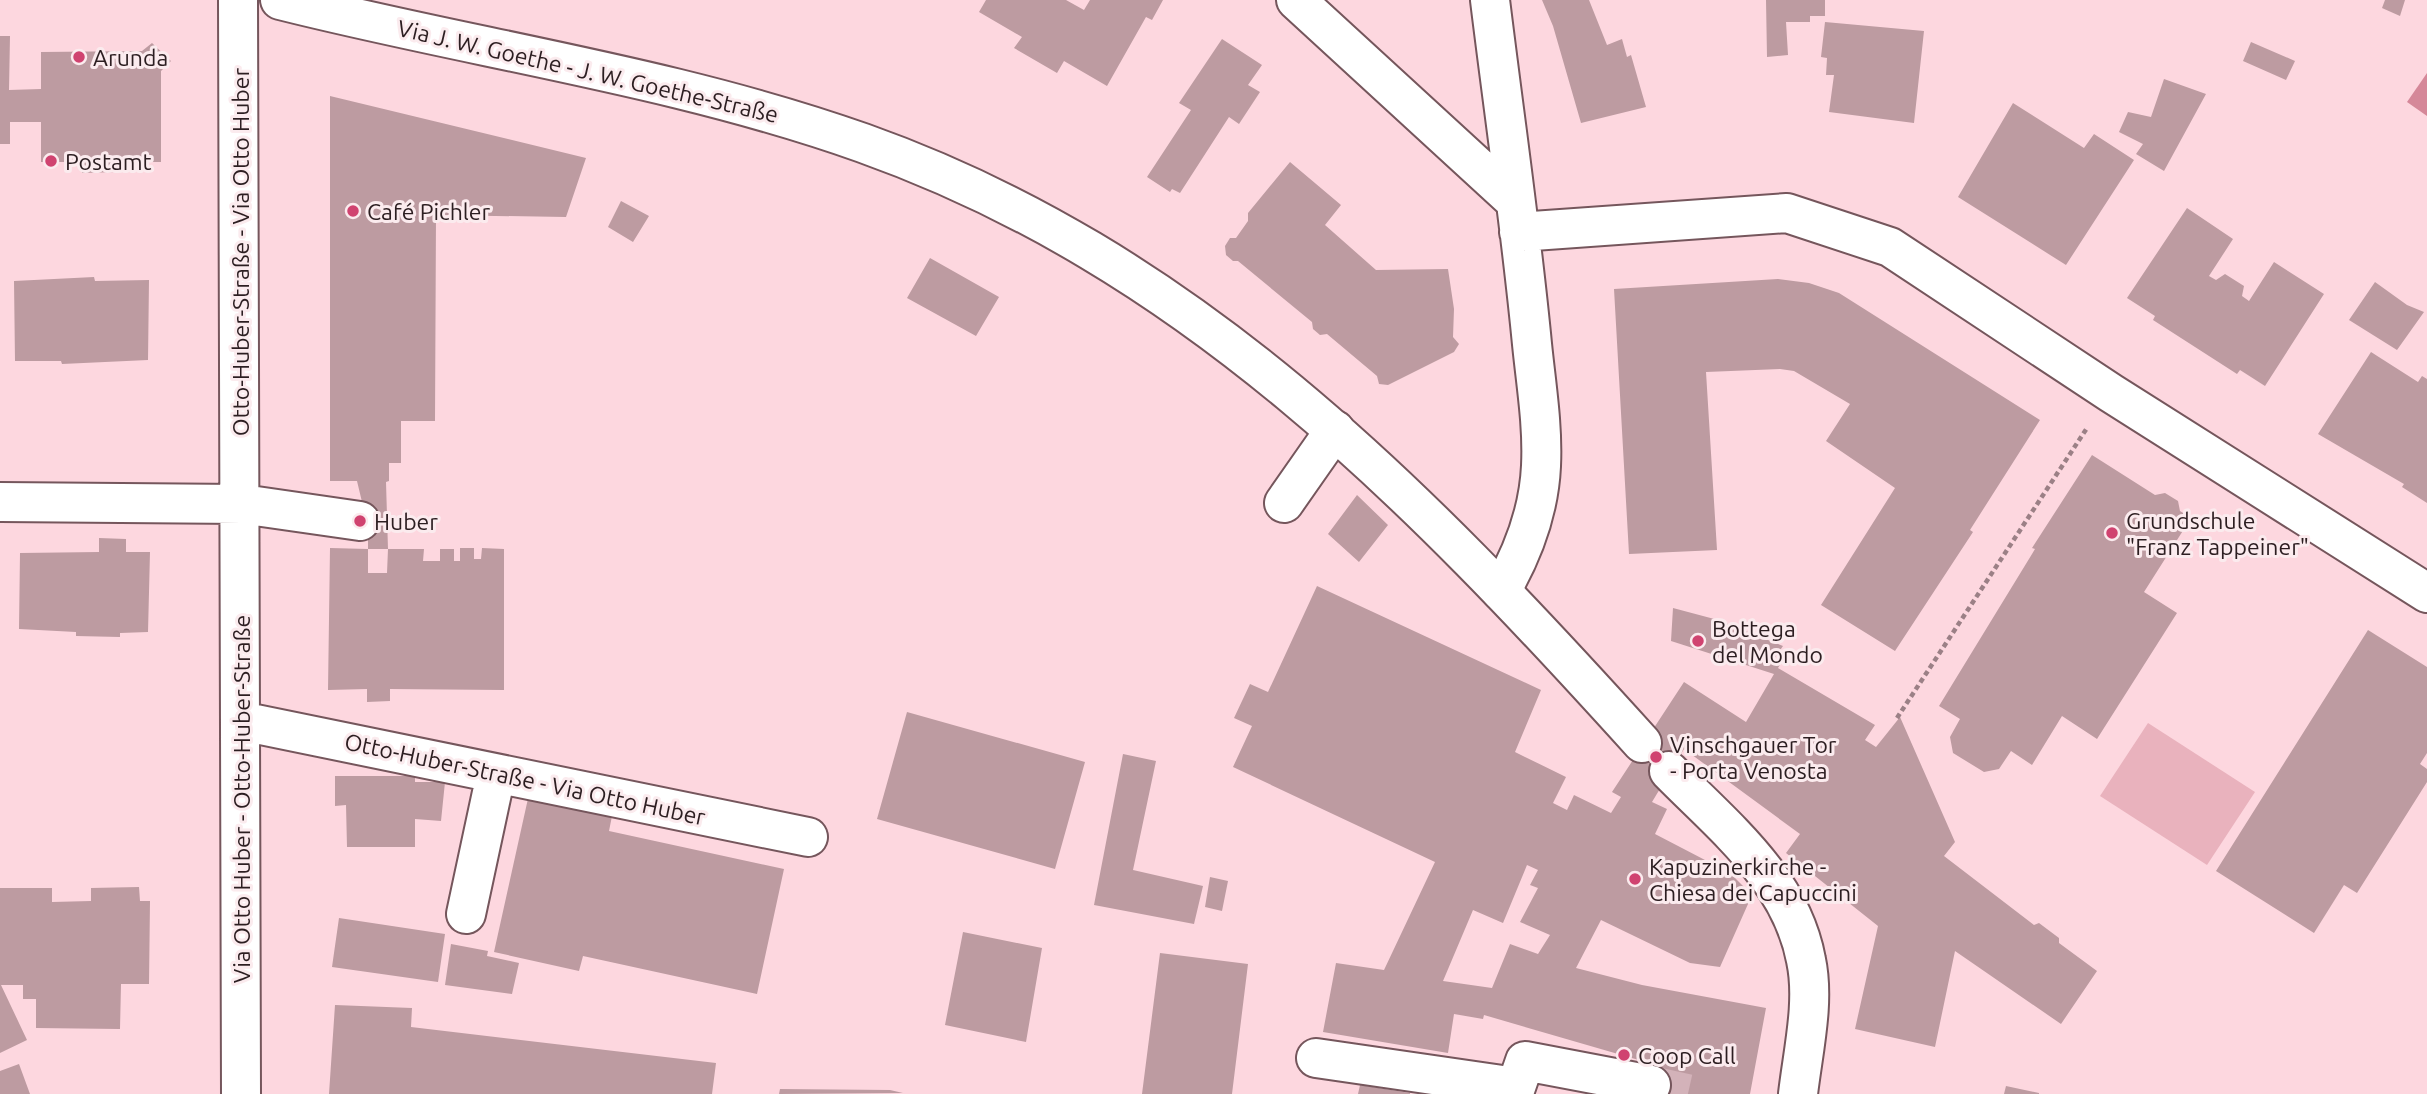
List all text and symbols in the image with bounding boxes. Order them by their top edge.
street label: Via J. W. Goethe - J. W. Goethe-Straße [395,15,781,127]
place label: Arunda [93,45,168,70]
marker: Arunda [71,49,87,65]
street label: Otto-Huber-Straße - Via Otto Huber [228,68,253,436]
place label: Postamt [65,149,152,174]
marker: Postamt [43,153,59,169]
place label: Café Pichler [367,199,491,224]
marker: Café Pichler [345,203,361,219]
place label: Grundschule "Franz Tappeiner" [2126,508,2309,559]
place label: Huber [374,509,438,534]
marker: Huber [352,513,368,529]
marker: Grundschule "Franz Tappeiner" [2104,525,2120,541]
street label: Via Otto Huber - Otto-Huber-Straße [229,615,254,983]
place label: Bottega del Mondo [1712,616,1823,667]
marker: Bottega del Mondo [1690,633,1706,649]
street label: Otto-Huber-Straße - Via Otto Huber [342,728,708,830]
place label: Vinschgauer Tor - Porta Venosta [1670,732,1837,783]
marker: Vinschgauer Tor - Porta Venosta [1648,749,1664,765]
place label: Kapuzinerkirche - Chiesa dei Capuccini [1649,854,1857,905]
marker: Kapuzinerkirche - Chiesa dei Capuccini [1627,871,1643,887]
place label: Coop Call [1638,1043,1736,1068]
marker: Coop Call [1616,1047,1632,1063]

